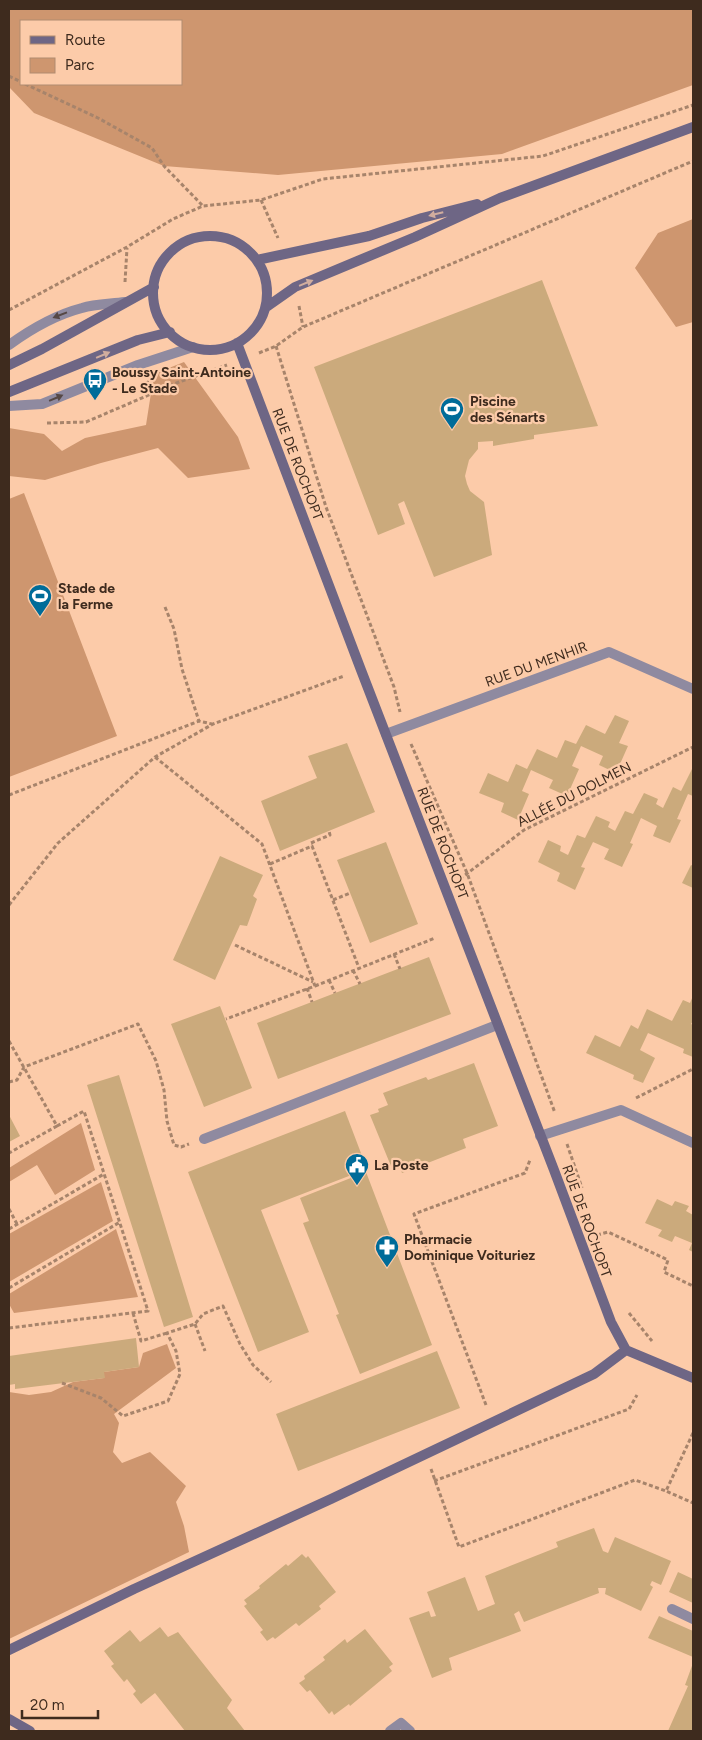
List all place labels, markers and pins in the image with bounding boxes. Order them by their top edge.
place label: Boussy Saint-Antoine - Le Stade [112,364,251,397]
bus stop icon: Boussy Saint-Antoine - Le Stade [82,367,108,401]
place label: Piscine des Sénarts [470,393,546,426]
sports icon: Piscine des Sénarts [439,396,465,430]
place label: Stade de la Ferme [58,580,115,613]
sports icon: Stade de la Ferme [27,583,53,617]
public building icon: La Poste [344,1152,370,1186]
place label: La Poste [374,1157,429,1174]
place label: Pharmacie Dominique Voituriez [404,1231,535,1264]
pharmacy icon: Pharmacie Dominique Voituriez [374,1234,400,1268]

